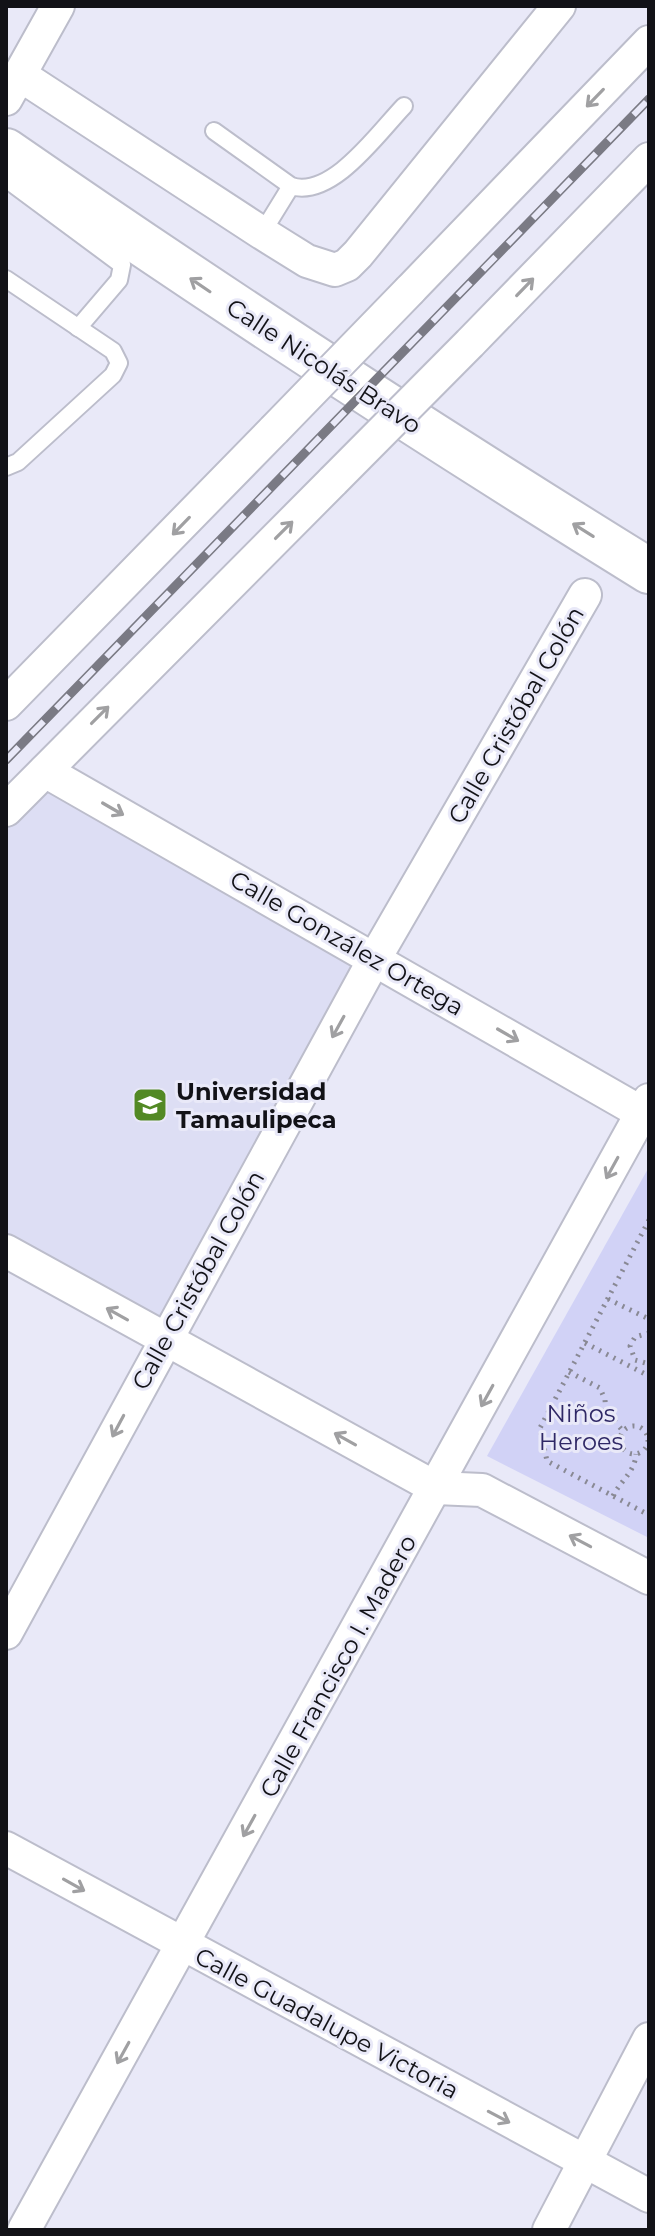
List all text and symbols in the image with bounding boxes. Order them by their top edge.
one-way arrow [586,88,605,107]
one-way arrow [190,276,212,293]
one-way arrow [515,277,534,297]
street label: Calle Nicolás Bravo [221,292,427,440]
one-way arrow [171,516,190,536]
one-way arrow [274,521,293,540]
one-way arrow [572,522,595,538]
street label: Calle Cristóbal Colón [442,601,590,829]
one-way arrow [90,706,109,725]
one-way arrow [100,802,124,817]
street label: Calle González Ortega [225,864,469,1022]
one-way arrow [329,1014,345,1038]
one-way arrow [496,1028,520,1043]
place label: Universidad Tamaulipeca [176,1077,337,1134]
school or university icon: Universidad Tamaulipeca [131,1086,169,1124]
one-way arrow [603,1156,619,1180]
street label: Calle Cristóbal Colón [126,1165,270,1395]
one-way arrow [106,1306,130,1321]
one-way arrow [478,1384,494,1408]
park label: Niños Heroes [539,1399,623,1456]
one-way arrow [110,1414,126,1437]
one-way arrow [334,1431,358,1446]
street label: Calle Francisco I. Madero [254,1530,422,1802]
one-way arrow [569,1533,592,1549]
one-way arrow [241,1813,256,1837]
one-way arrow [62,1878,86,1893]
street label: Calle Guadalupe Victoria [190,1941,464,2105]
one-way arrow [115,2041,131,2064]
one-way arrow [487,2110,511,2125]

